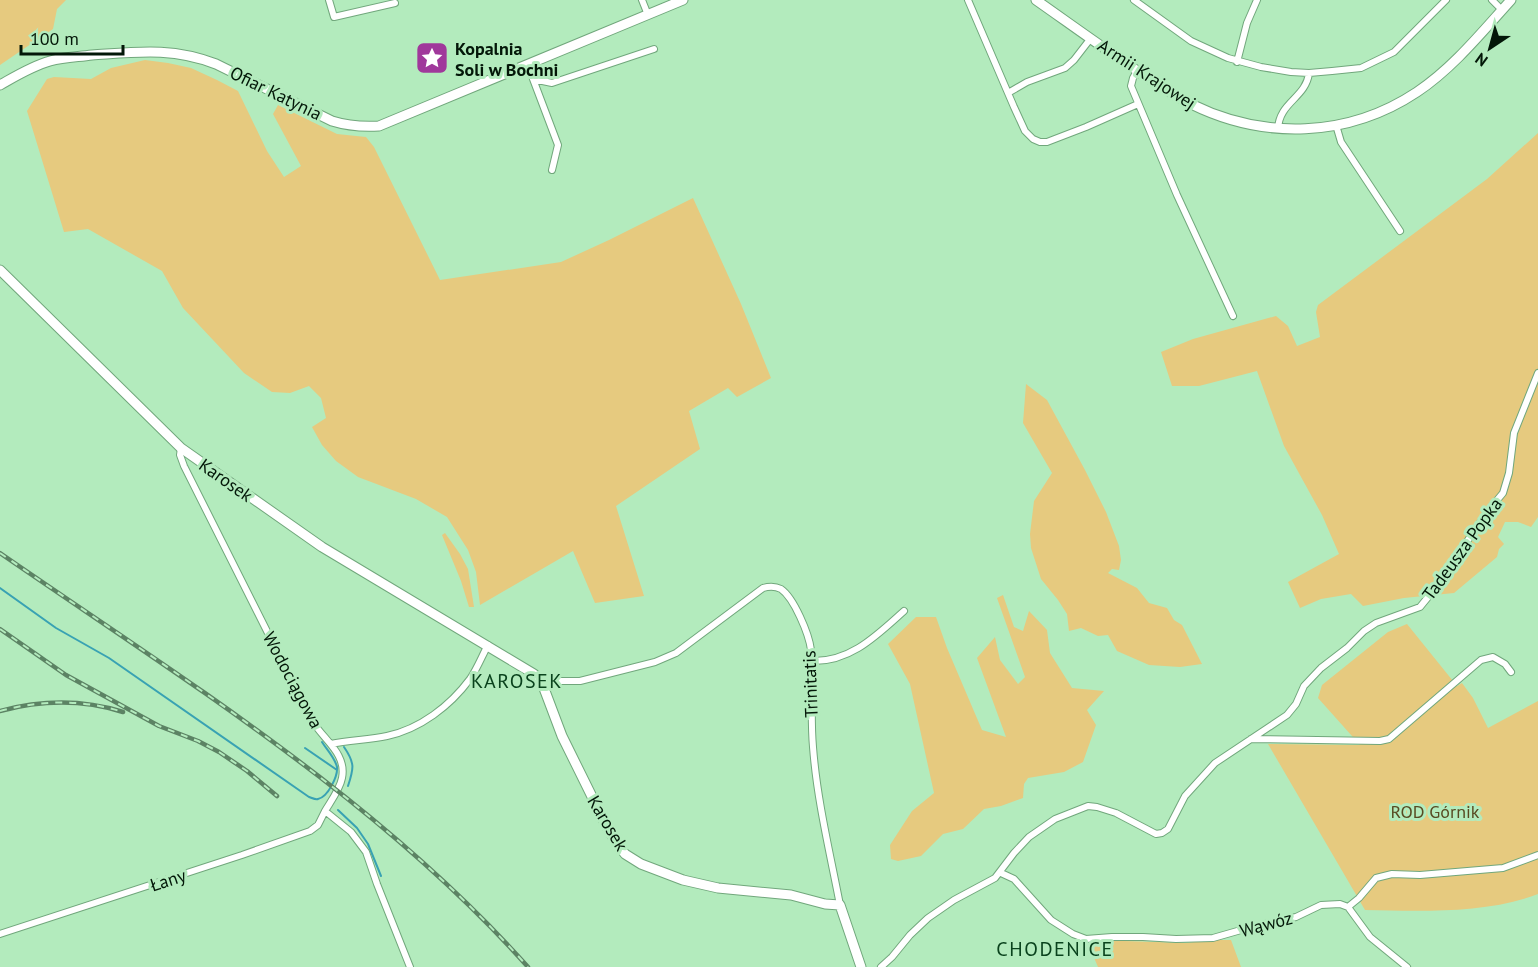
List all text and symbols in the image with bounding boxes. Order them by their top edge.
scale bar [21,18,123,56]
north arrow [1460,18,1520,78]
text: 100 m [30,27,79,50]
street label: Armii Krajowej [1094,34,1200,114]
place label: Kopalnia Soli w Bochni [455,37,558,81]
place icon: Kopalnia Soli w Bochni [414,40,450,76]
text: N [1471,49,1491,71]
street label: Ofiar Katynia [226,61,326,125]
street label: Karosek [195,453,258,507]
street label: Tadeusza Popka [1417,493,1507,605]
street label: Wodociągowa [258,628,328,732]
street label: Trinitatis [797,650,823,718]
district label: KAROSEK [471,668,563,694]
street label: Karosek [583,791,634,855]
park label: ROD Górnik [1391,800,1480,823]
street label: Łany [147,863,189,897]
street label: Wąwóz [1237,906,1295,942]
district label: CHODENICE [996,936,1114,962]

